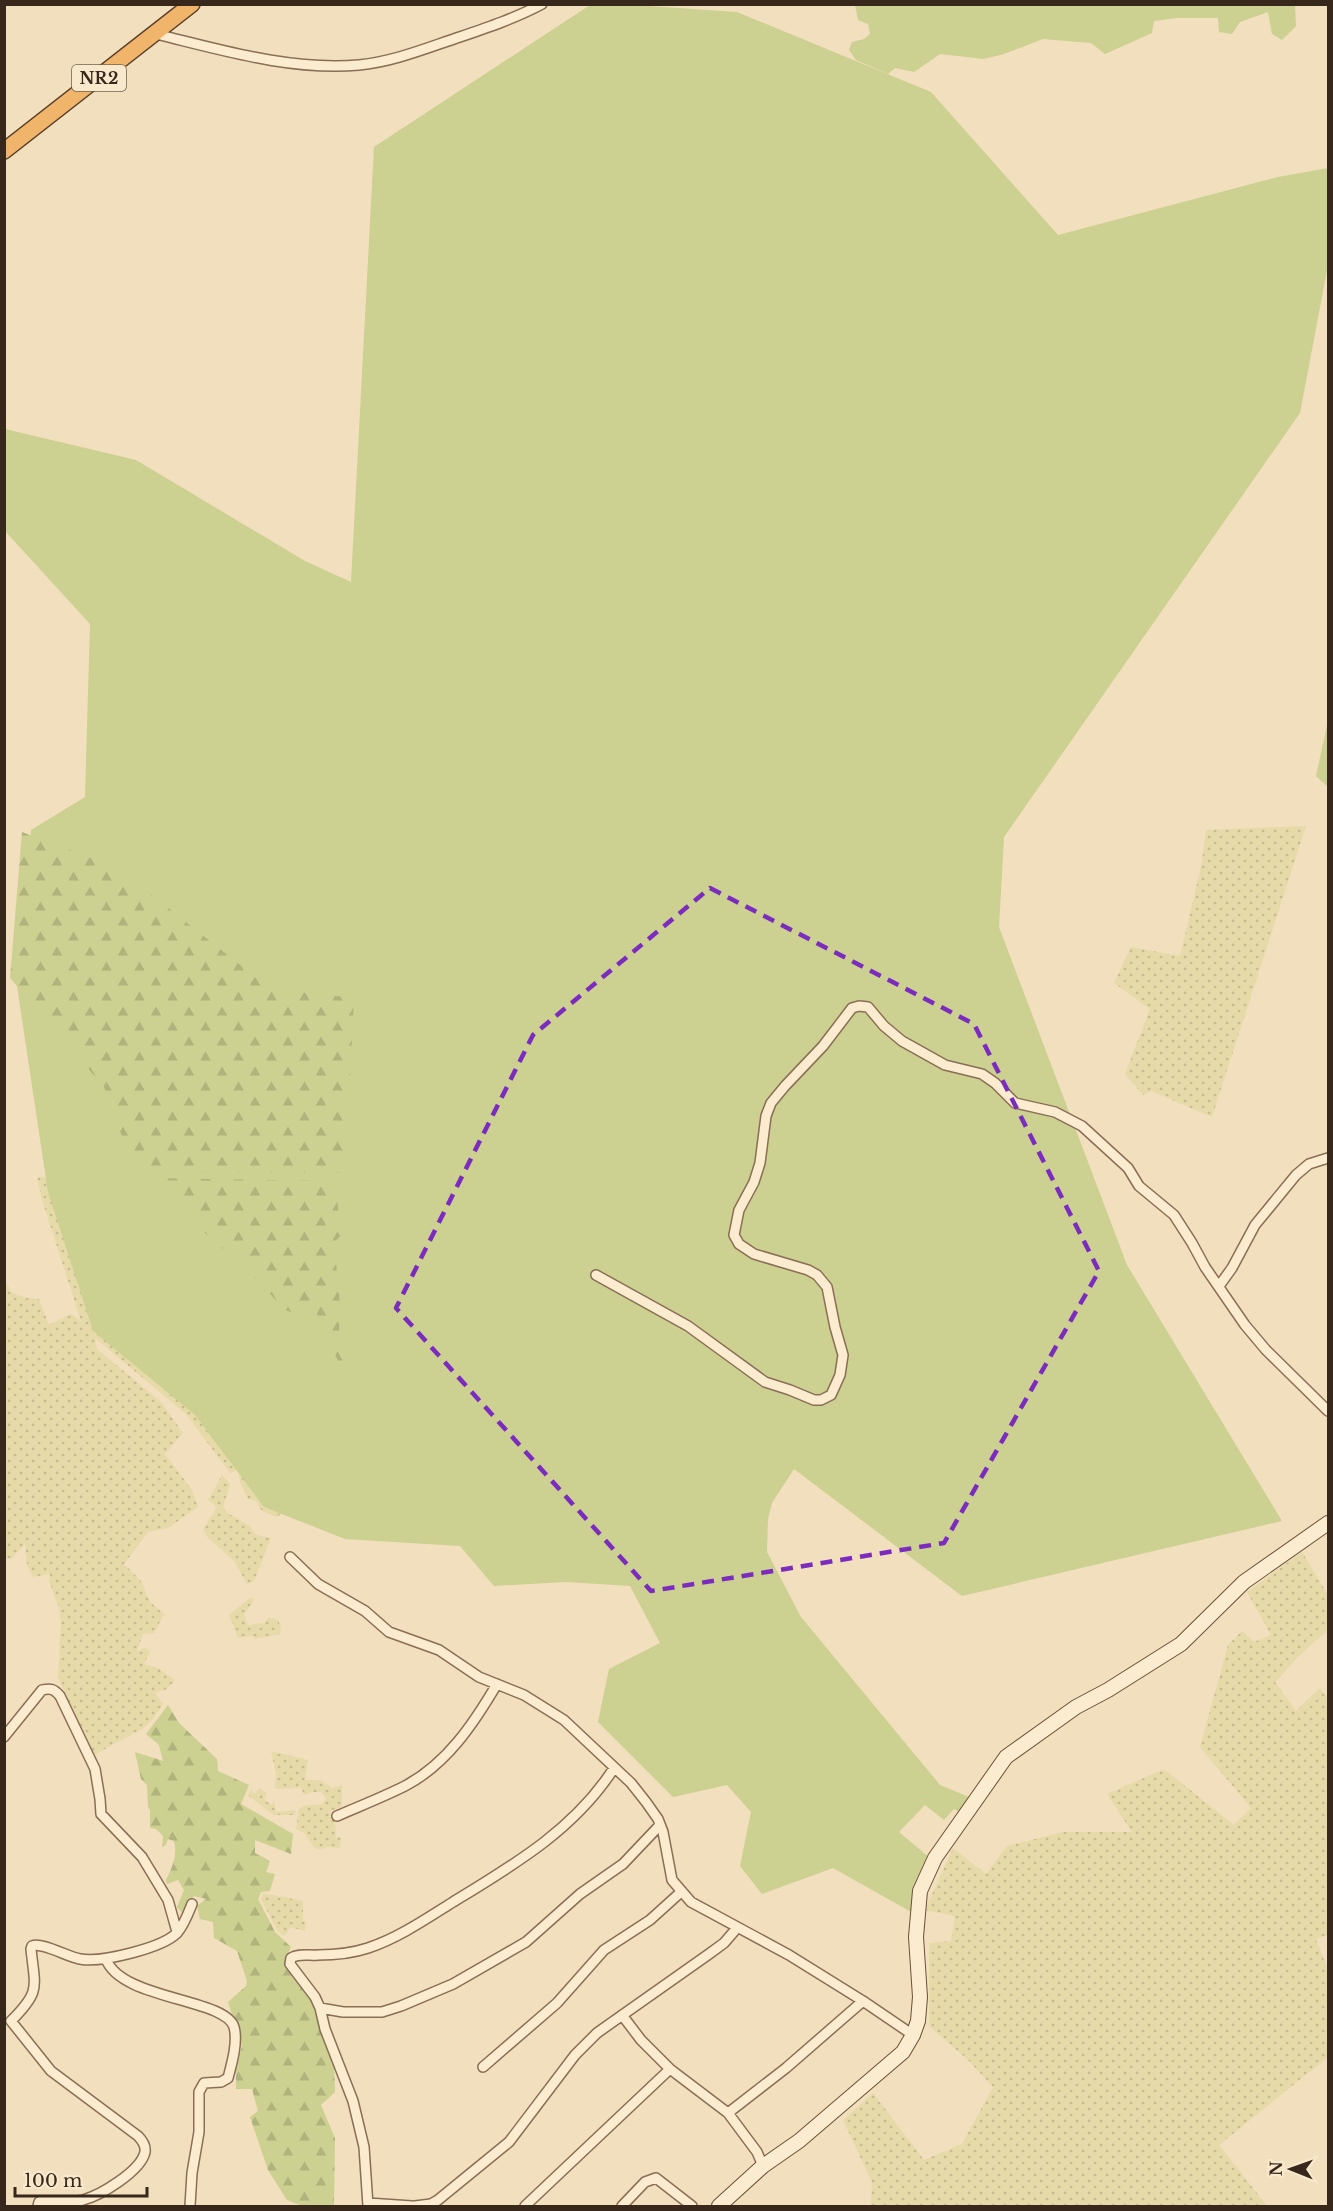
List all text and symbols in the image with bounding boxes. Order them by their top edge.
road number: NR2 [72,65,126,91]
north arrow [1261,2139,1321,2199]
scale bar [15,2160,147,2198]
text: N [1266,2161,1286,2176]
text: 100 m [24,2170,82,2192]

